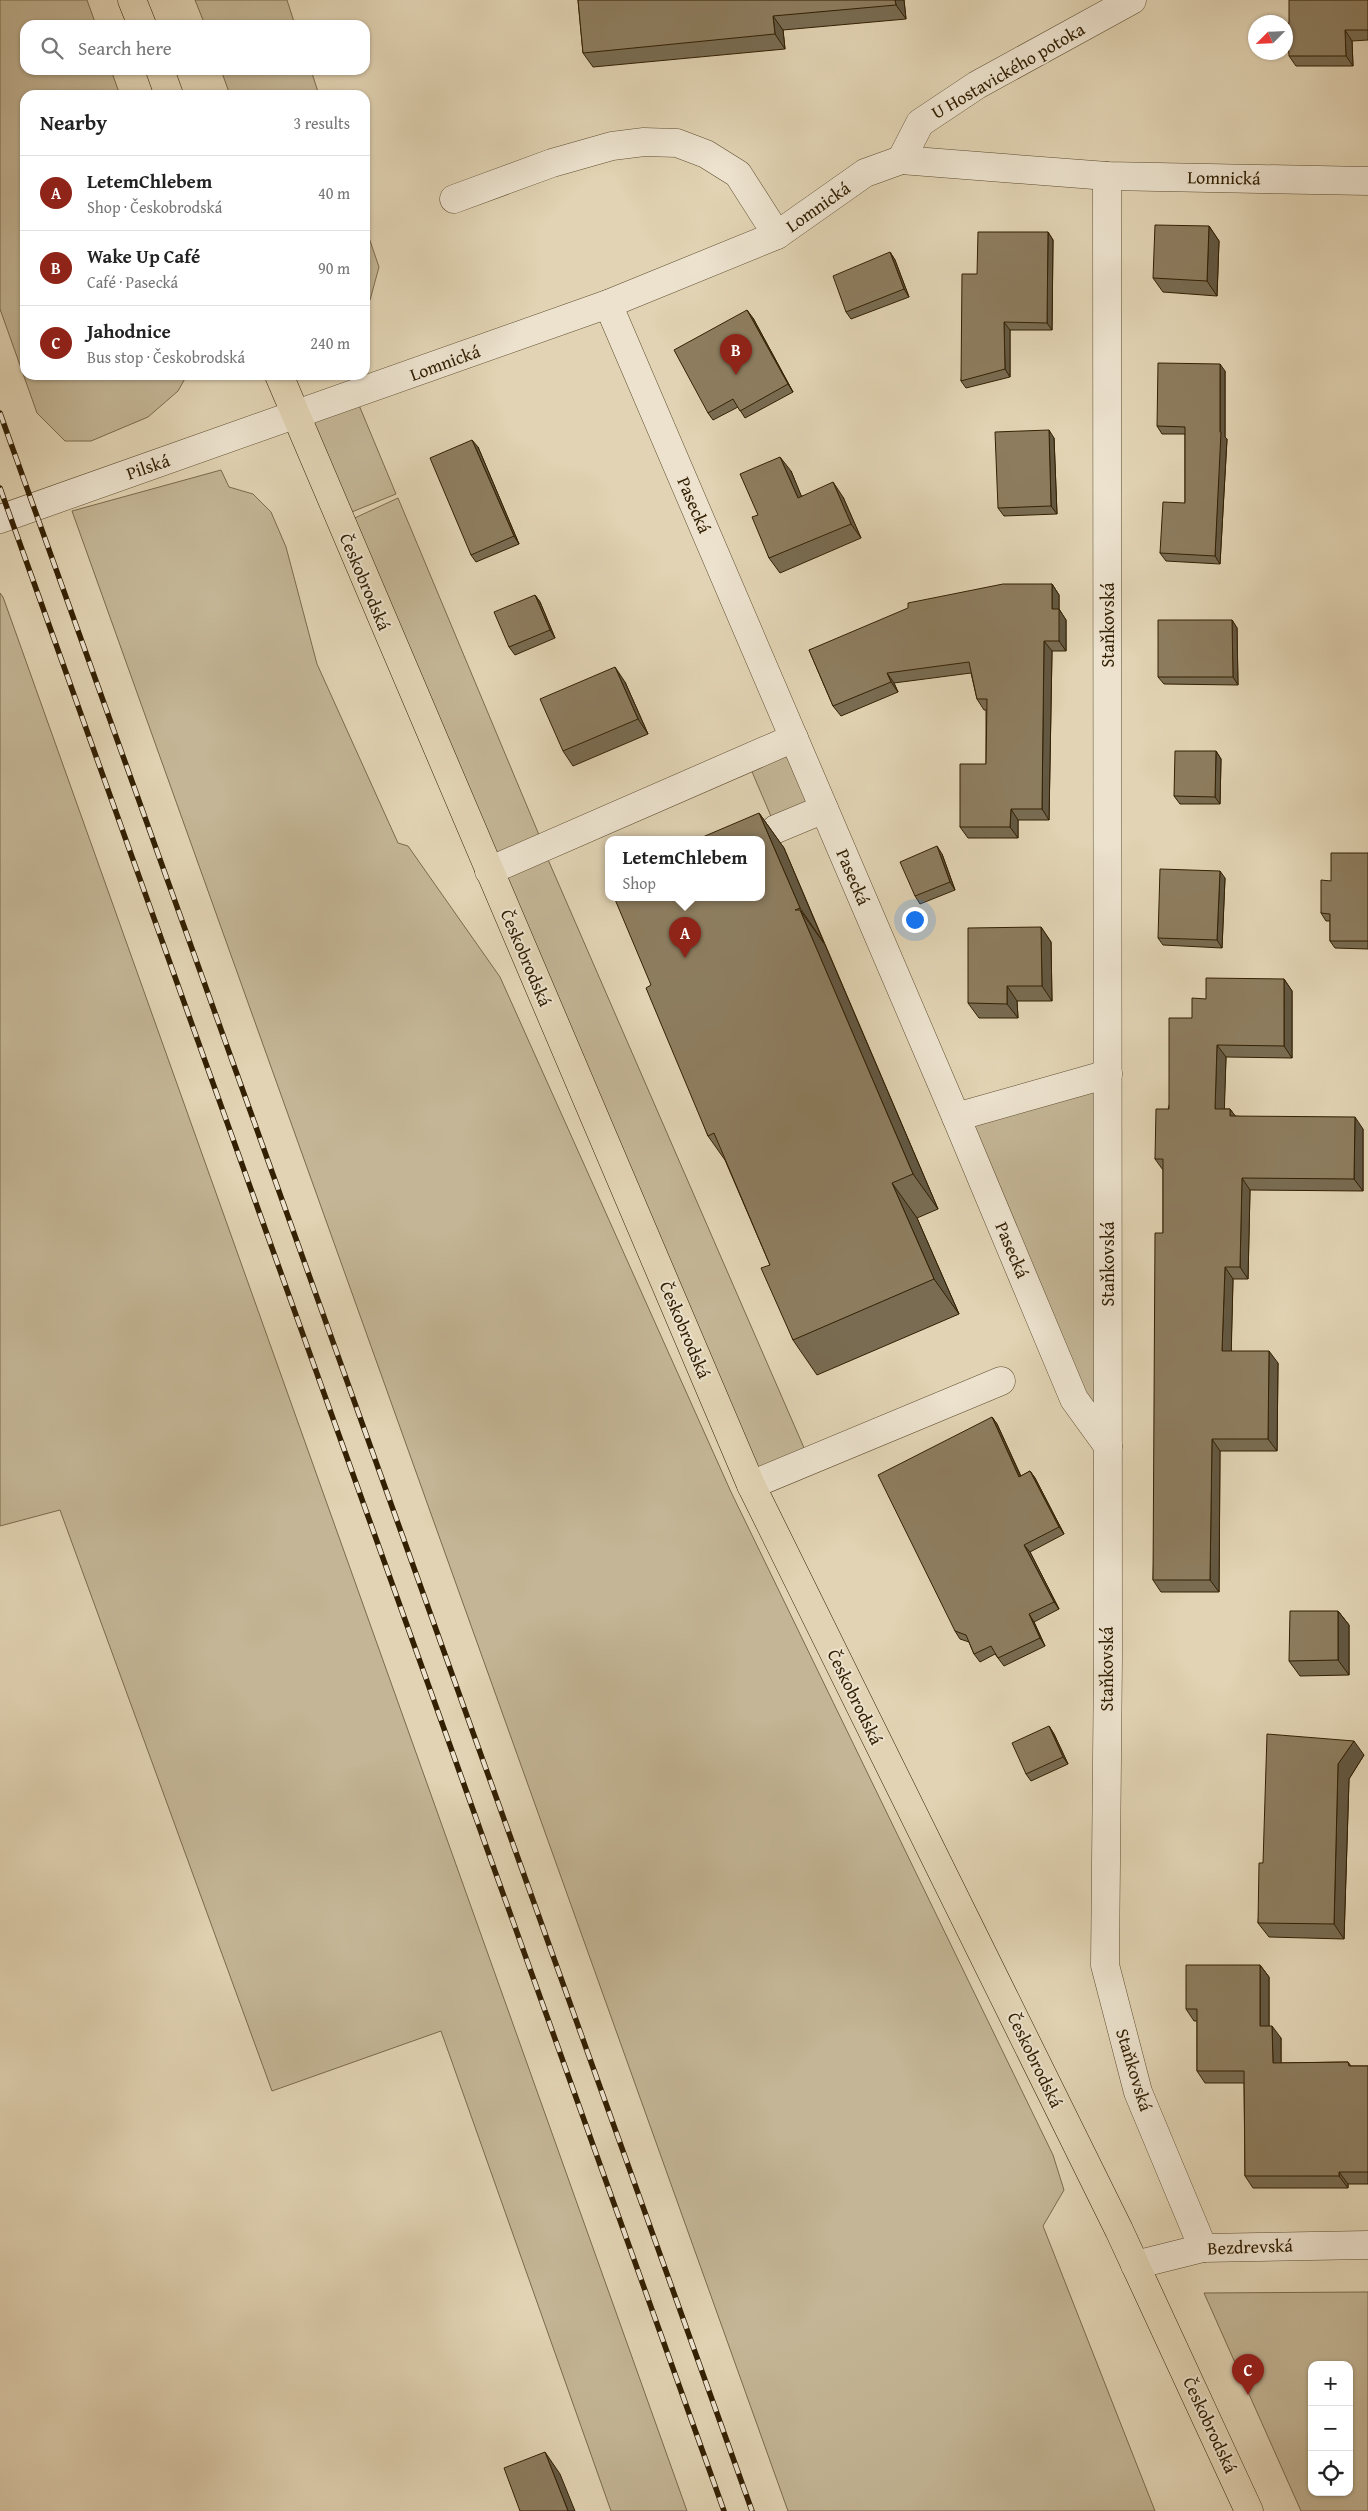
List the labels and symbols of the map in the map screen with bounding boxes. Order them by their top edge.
street label: U Hostavického potoka [926,15,1090,126]
north arrow [1248,15,1293,60]
street label: Lomnická [1187,163,1261,192]
street label: Lomnická [780,174,856,239]
pin: B [720,334,752,375]
street label: Lomnická [406,337,484,388]
street label: Pilská [122,446,174,487]
street label: Pasecká [670,472,719,538]
street label: Českobrodská [333,529,398,635]
street label: Staňkovská [1094,582,1121,668]
street label: Pasecká [829,844,878,910]
street label: Českobrodská [494,905,559,1011]
your location [902,907,928,933]
pin: A [669,917,701,958]
street label: Pasecká [988,1217,1037,1283]
street label: Staňkovská [1094,1221,1121,1307]
street label: Českobrodská [653,1277,718,1383]
street label: Staňkovská [1093,1626,1120,1712]
street label: Českobrodská [821,1644,890,1750]
street label: Českobrodská [1001,2007,1070,2113]
street label: Staňkovská [1109,2025,1160,2115]
street label: Bezdrevská [1207,2231,1294,2261]
pin: C [1232,2354,1264,2395]
street label: Českobrodská [1176,2372,1245,2478]

